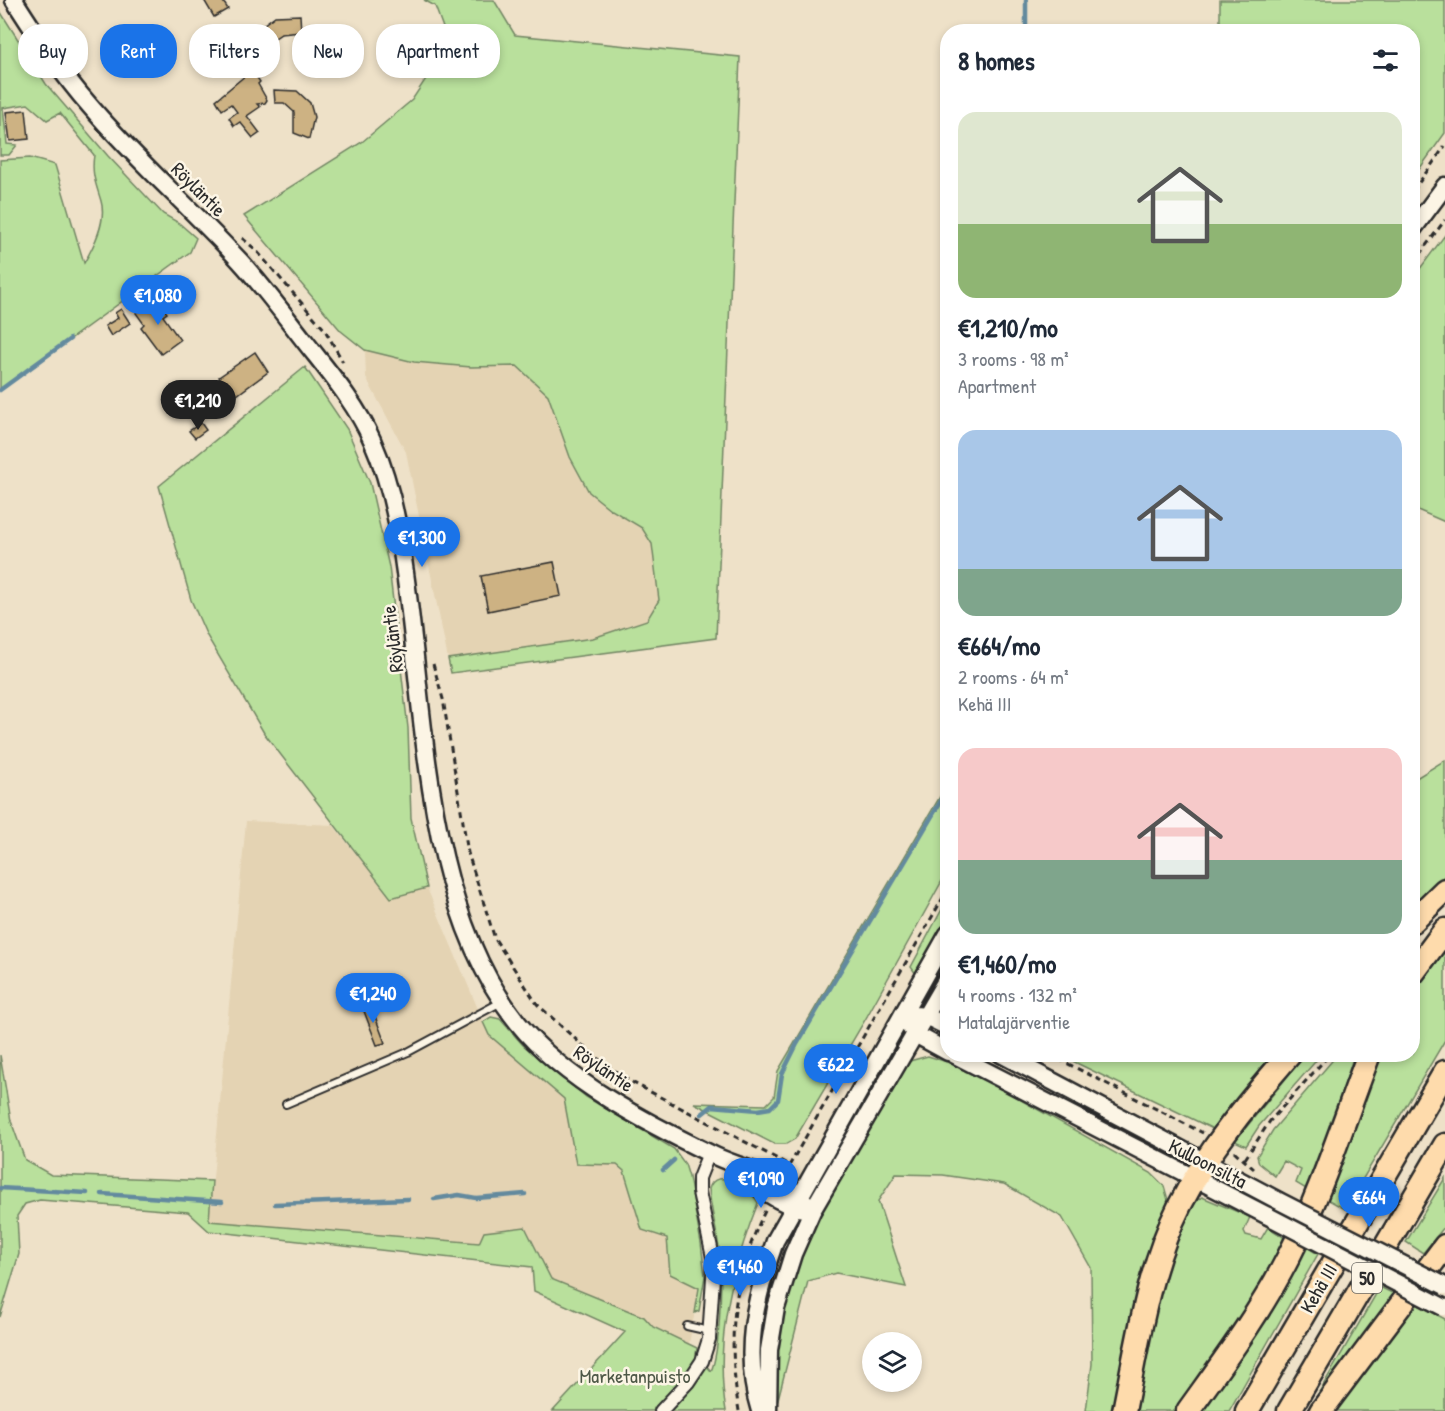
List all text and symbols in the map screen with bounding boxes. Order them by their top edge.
chip: Buy [18,24,88,78]
chip: Rent [100,24,177,78]
chip: Filters [189,24,280,78]
chip: New [292,24,364,78]
chip: Apartment [376,24,500,78]
text: 8 homes [958,43,1035,78]
icon: filters [1369,44,1402,77]
icon: home [1126,151,1234,259]
street label: Röyläntie [166,156,232,222]
pin: €1,080 [109,275,207,326]
text: €1,080 [134,281,182,308]
text: €1,210/mo [958,310,1058,345]
text: 3 rooms · 98 m² [958,345,1069,372]
text: Apartment [958,372,1036,399]
pin: €1,210 [149,380,247,431]
text: €1,210 [175,386,221,413]
icon: home [1126,469,1234,577]
pin: €1,300 [373,517,471,568]
text: €1,300 [398,523,446,550]
street label: Röyläntie [375,604,409,674]
text: €664/mo [958,628,1040,663]
text: 2 rooms · 64 m² [958,663,1069,690]
text: Kehä III [958,690,1011,717]
icon: home [1126,787,1234,895]
text: €1,460/mo [958,946,1056,981]
pin: €1,240 [324,973,422,1024]
text: €1,240 [350,979,396,1006]
text: 4 rooms · 132 m² [958,981,1077,1008]
text: Matalajärventie [958,1008,1070,1035]
street label: Röyläntie [569,1038,639,1098]
pin: €622 [800,1044,872,1095]
text: €622 [818,1050,854,1077]
street label: Kulloonsilta [1164,1132,1252,1194]
pin: €1,090 [712,1158,810,1209]
text: €1,090 [738,1164,784,1191]
pin: €664 [1333,1177,1405,1228]
text: €664 [1352,1183,1386,1210]
pin: €1,460 [691,1246,789,1297]
text: €1,460 [717,1252,763,1279]
street label: Kehä III [1293,1258,1343,1318]
road number: 50 [1352,1263,1382,1293]
map controls [862,1332,922,1392]
button: layers [862,1332,922,1392]
park label: Marketanpuisto [579,1362,691,1389]

